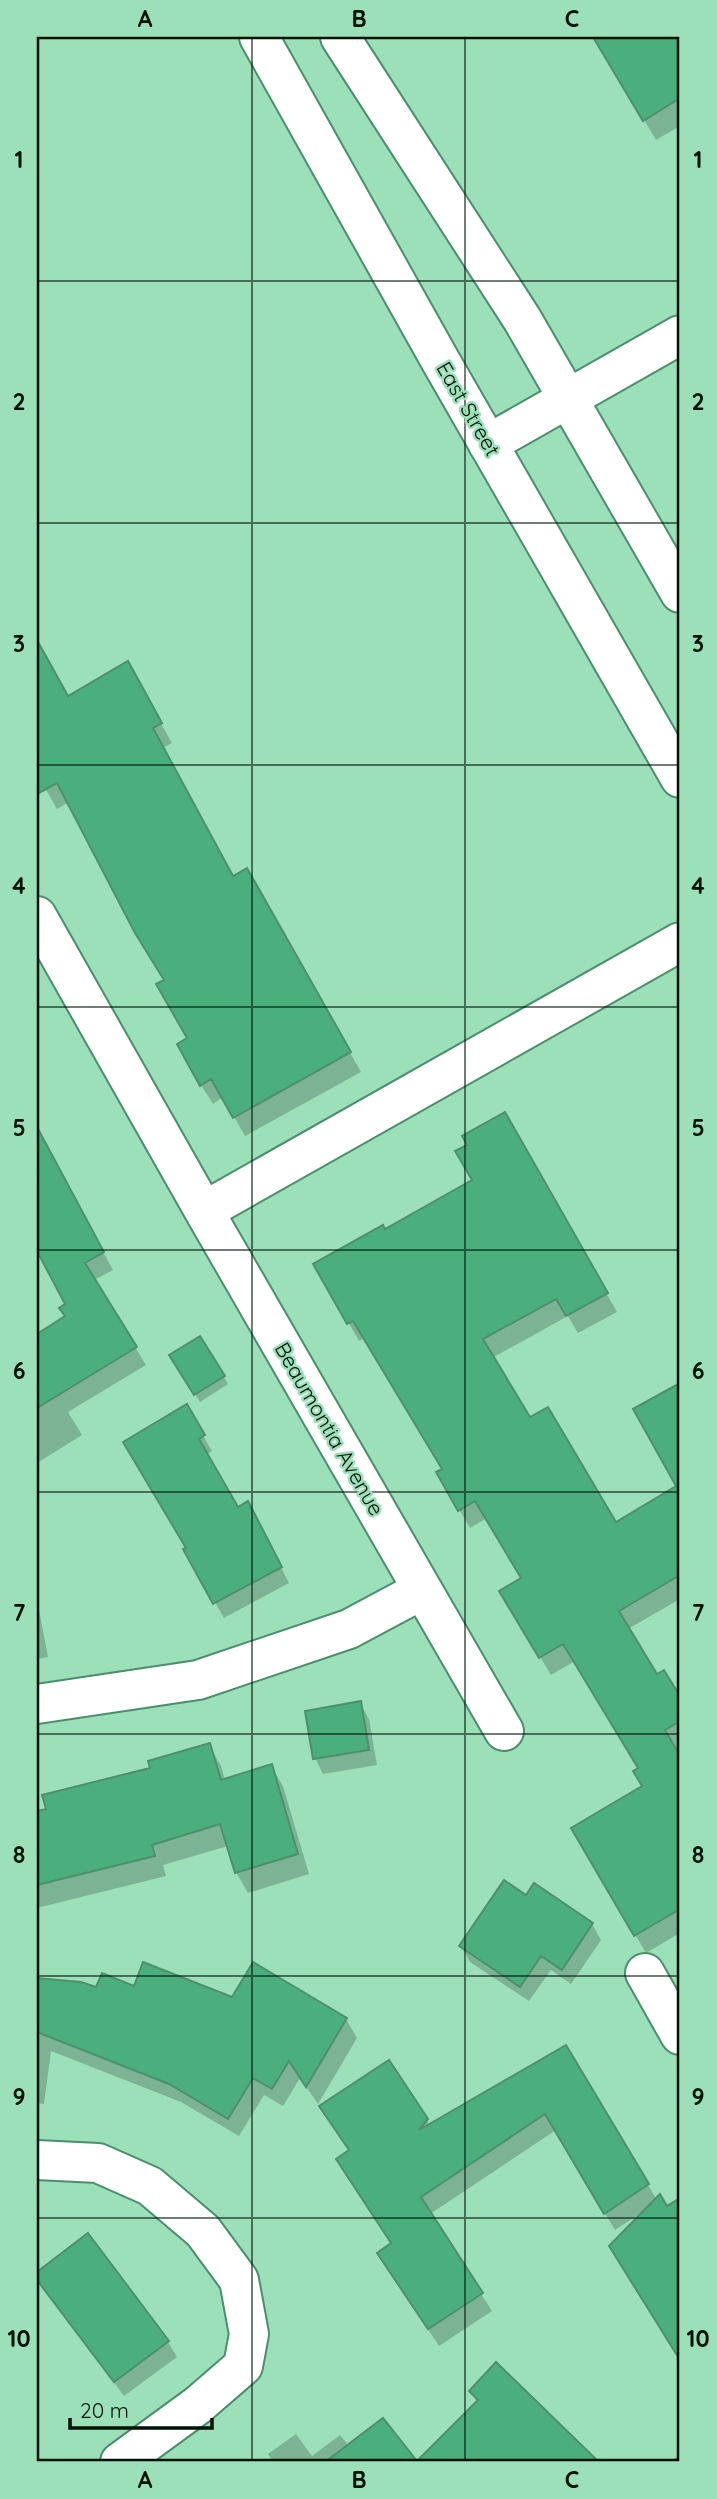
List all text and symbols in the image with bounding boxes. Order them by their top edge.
text: A [138,4,153,33]
text: B [351,4,367,33]
text: C [565,4,579,33]
text: 1 [15,145,23,174]
text: 1 [694,145,702,174]
street label: East Street [431,357,506,460]
text: 2 [12,387,26,416]
text: 2 [691,387,705,416]
text: 3 [13,629,25,658]
text: 3 [692,629,704,658]
text: 4 [12,871,26,900]
text: 4 [691,871,705,900]
text: 5 [12,1113,26,1142]
text: 5 [691,1113,705,1142]
street label: Beaumontia Avenue [270,1337,390,1520]
text: 6 [13,1356,25,1385]
text: 6 [692,1356,704,1385]
text: 7 [13,1598,26,1627]
text: 7 [692,1598,705,1627]
text: 8 [13,1840,25,1869]
text: 8 [692,1840,704,1869]
text: 9 [12,2082,26,2111]
text: 9 [691,2082,705,2111]
text: 10 [7,2324,31,2353]
text: 10 [686,2324,710,2353]
scale bar [70,2387,212,2431]
text: 20 m [80,2397,129,2423]
text: A [138,2465,153,2494]
text: B [351,2465,367,2494]
text: C [565,2465,579,2494]

